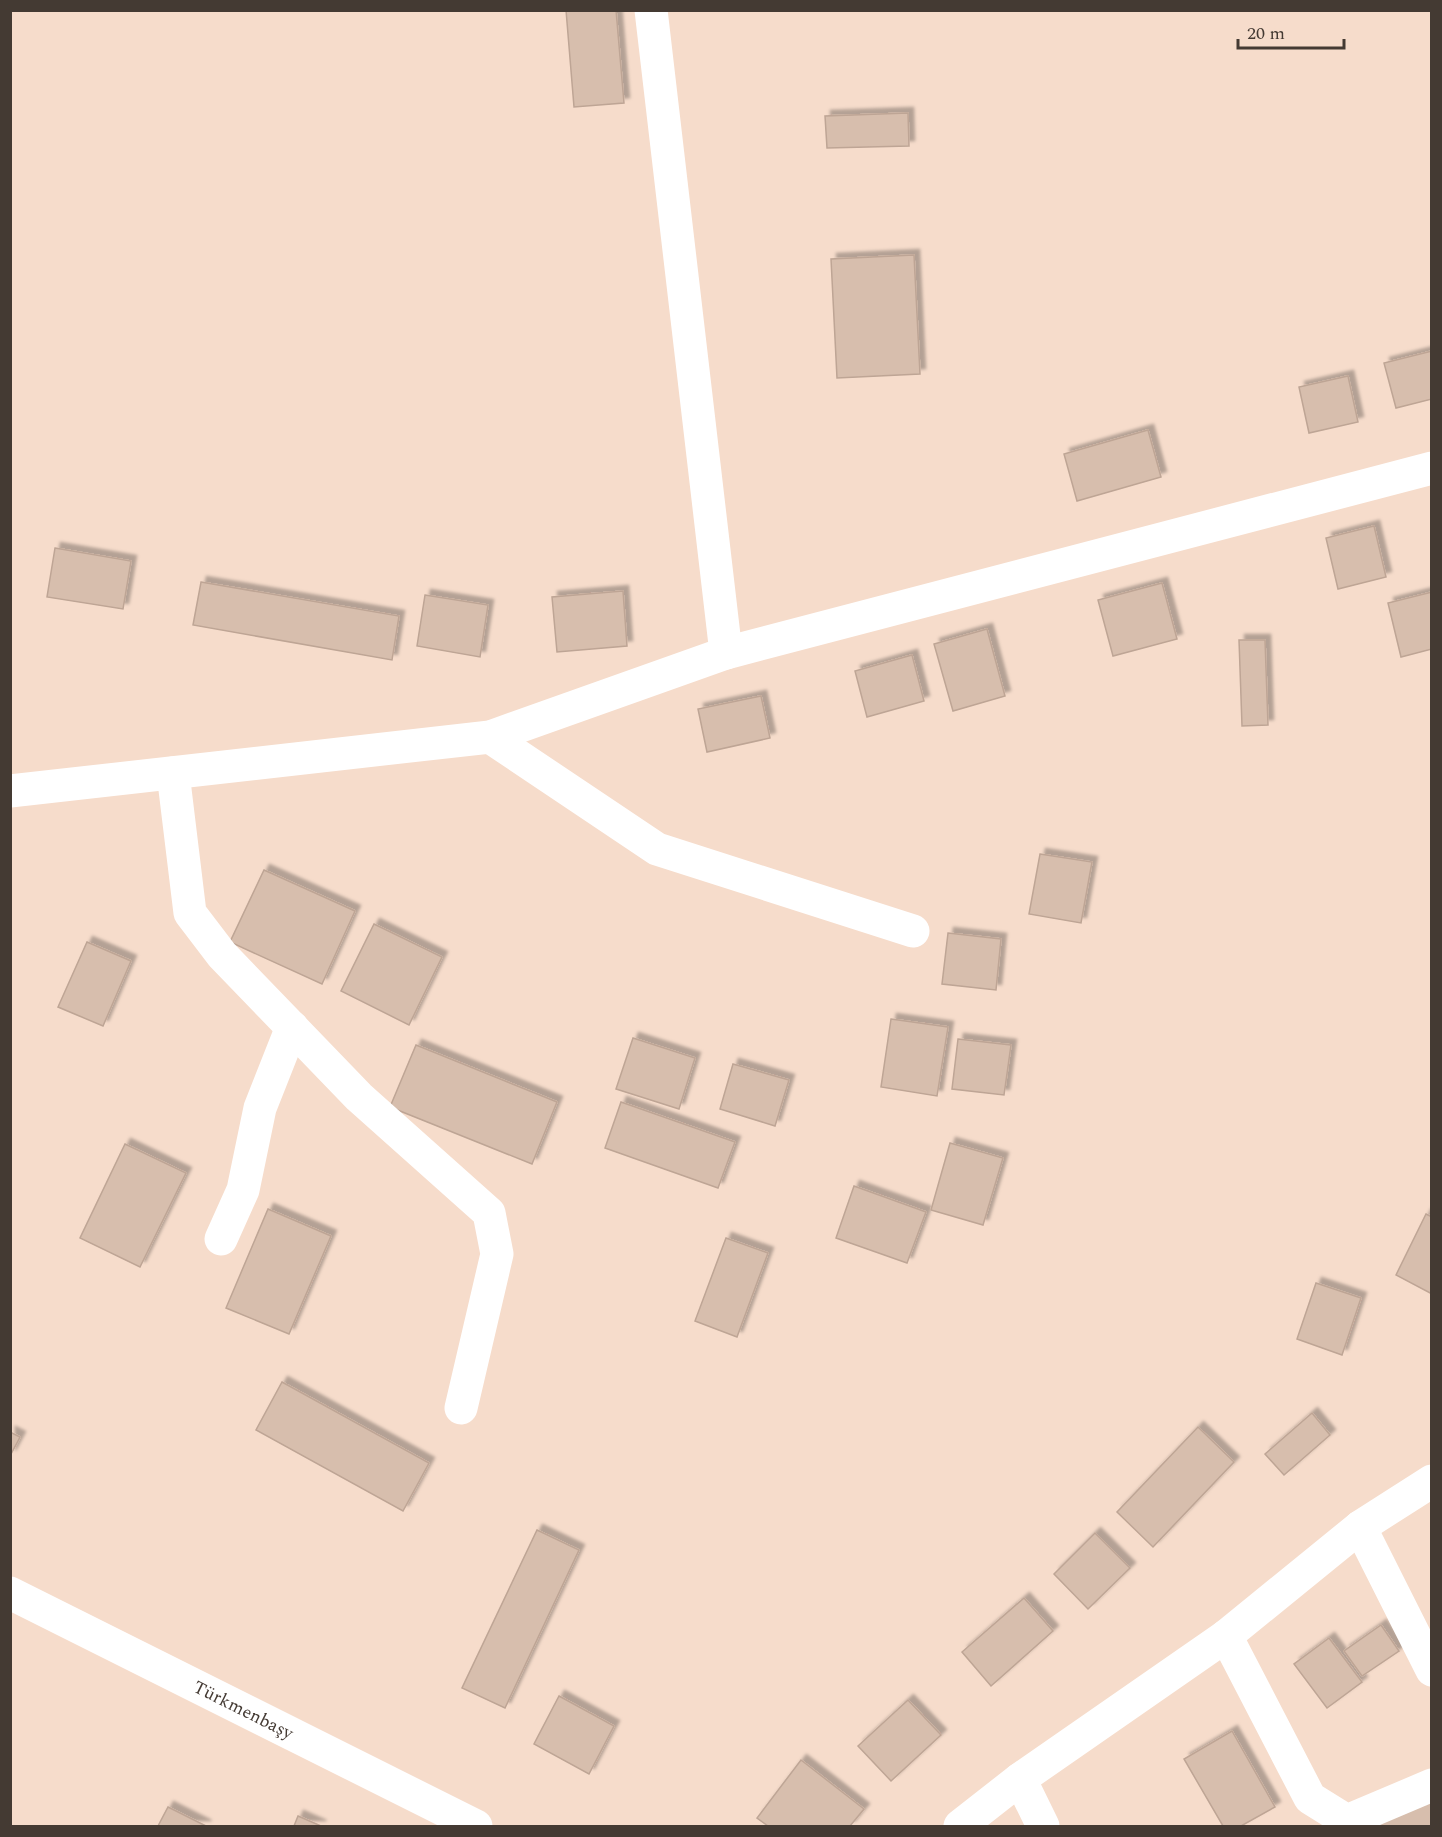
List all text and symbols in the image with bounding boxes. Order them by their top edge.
scale bar [1238,12,1344,50]
text: 20 m [1247,20,1285,47]
street label: Türkmenbaşy [189,1673,300,1747]

